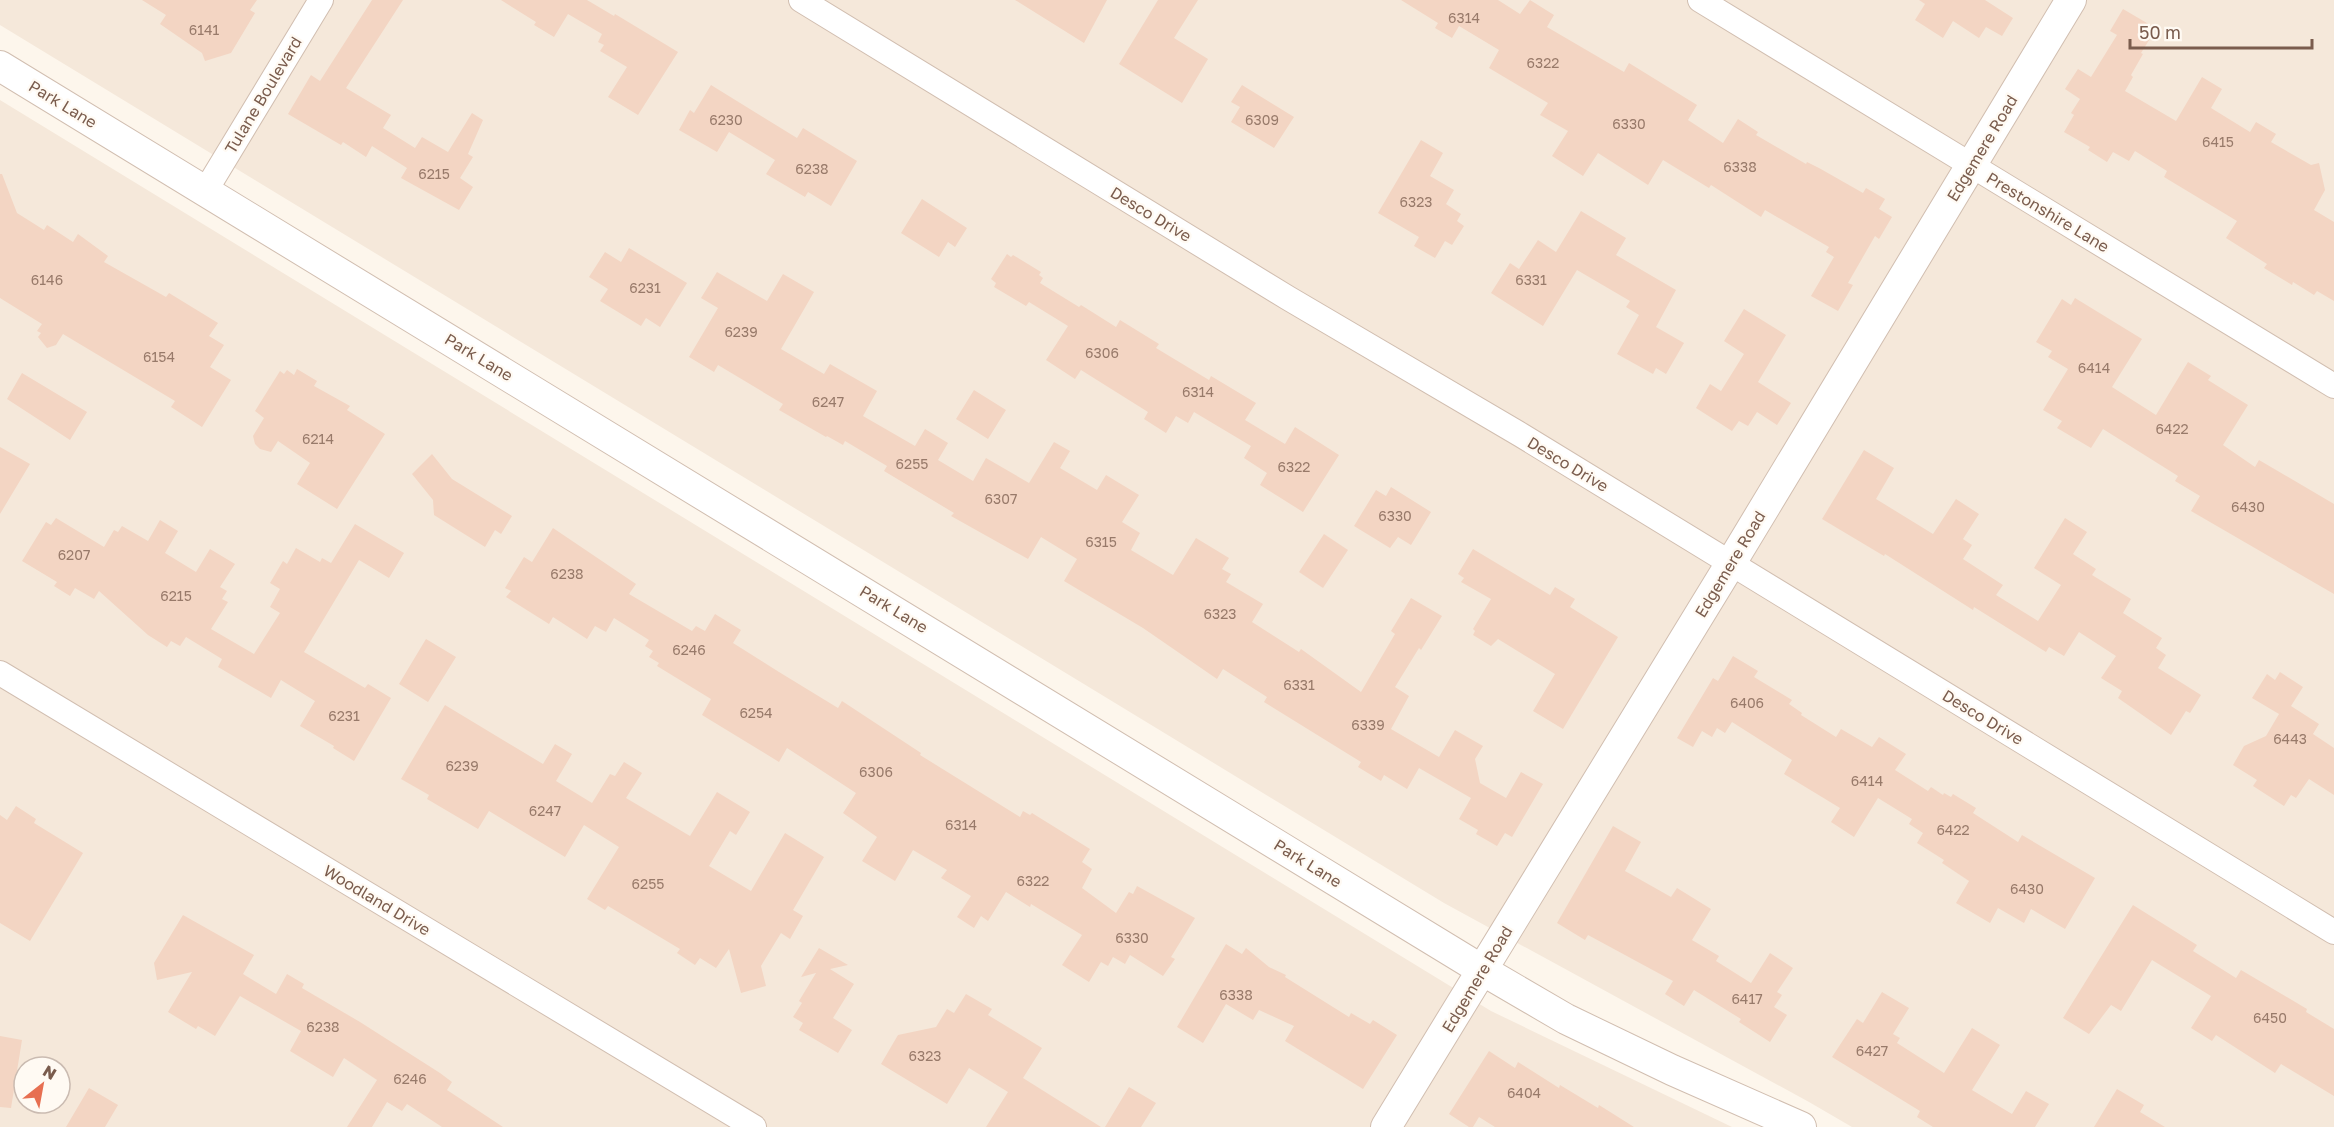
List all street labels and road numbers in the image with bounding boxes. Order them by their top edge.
street label: Tulane Boulevard [220,33,306,157]
street label: Park Lane [25,76,101,132]
street label: Edgemere Road [1942,91,2022,205]
street label: Prestonshire Lane [1983,167,2113,257]
street label: Desco Drive [1107,182,1195,246]
street label: Park Lane [441,329,517,385]
street label: Desco Drive [1524,432,1612,496]
street label: Edgemere Road [1690,507,1770,621]
street label: Park Lane [856,581,932,637]
street label: Desco Drive [1939,685,2027,749]
street label: Park Lane [1270,834,1346,892]
street label: Woodland Drive [320,860,434,940]
street label: Edgemere Road [1437,922,1517,1036]

